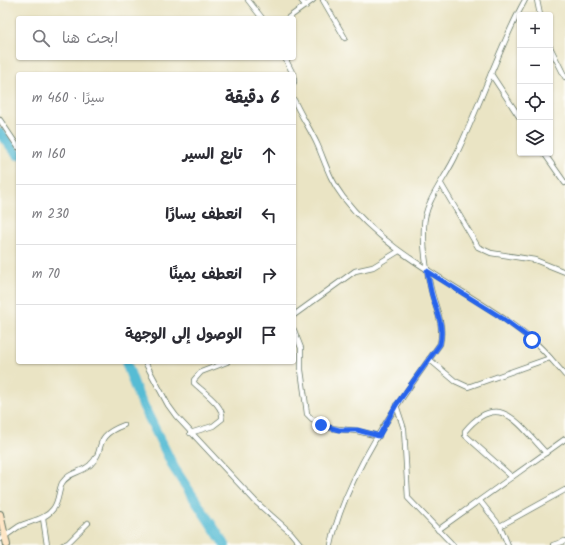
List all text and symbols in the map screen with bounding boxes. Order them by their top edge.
map controls [517,12,553,156]
button: + [517,12,553,48]
search box [16,16,296,60]
icon: search [30,27,52,49]
text: ابحث هنا [62,27,118,51]
button: − [517,48,553,84]
button: locate [517,84,553,120]
text: 6 دقيقة [225,85,280,112]
text: سيرًا · 460 m [32,88,105,109]
button: layers [517,120,553,156]
text: تابع السير [183,143,242,167]
text: 160 m [32,144,65,165]
icon: ahead [258,144,280,166]
text: انعطف يسارًا [165,203,242,227]
text: 230 m [32,204,69,225]
icon: left [258,204,280,226]
text: انعطف يمينًا [169,263,242,287]
text: 70 m [32,264,60,285]
icon: right [258,264,280,286]
text: الوصول إلى الوجهة [125,323,242,347]
icon: arrive [258,324,280,346]
route start [523,331,541,349]
route end [312,416,330,434]

